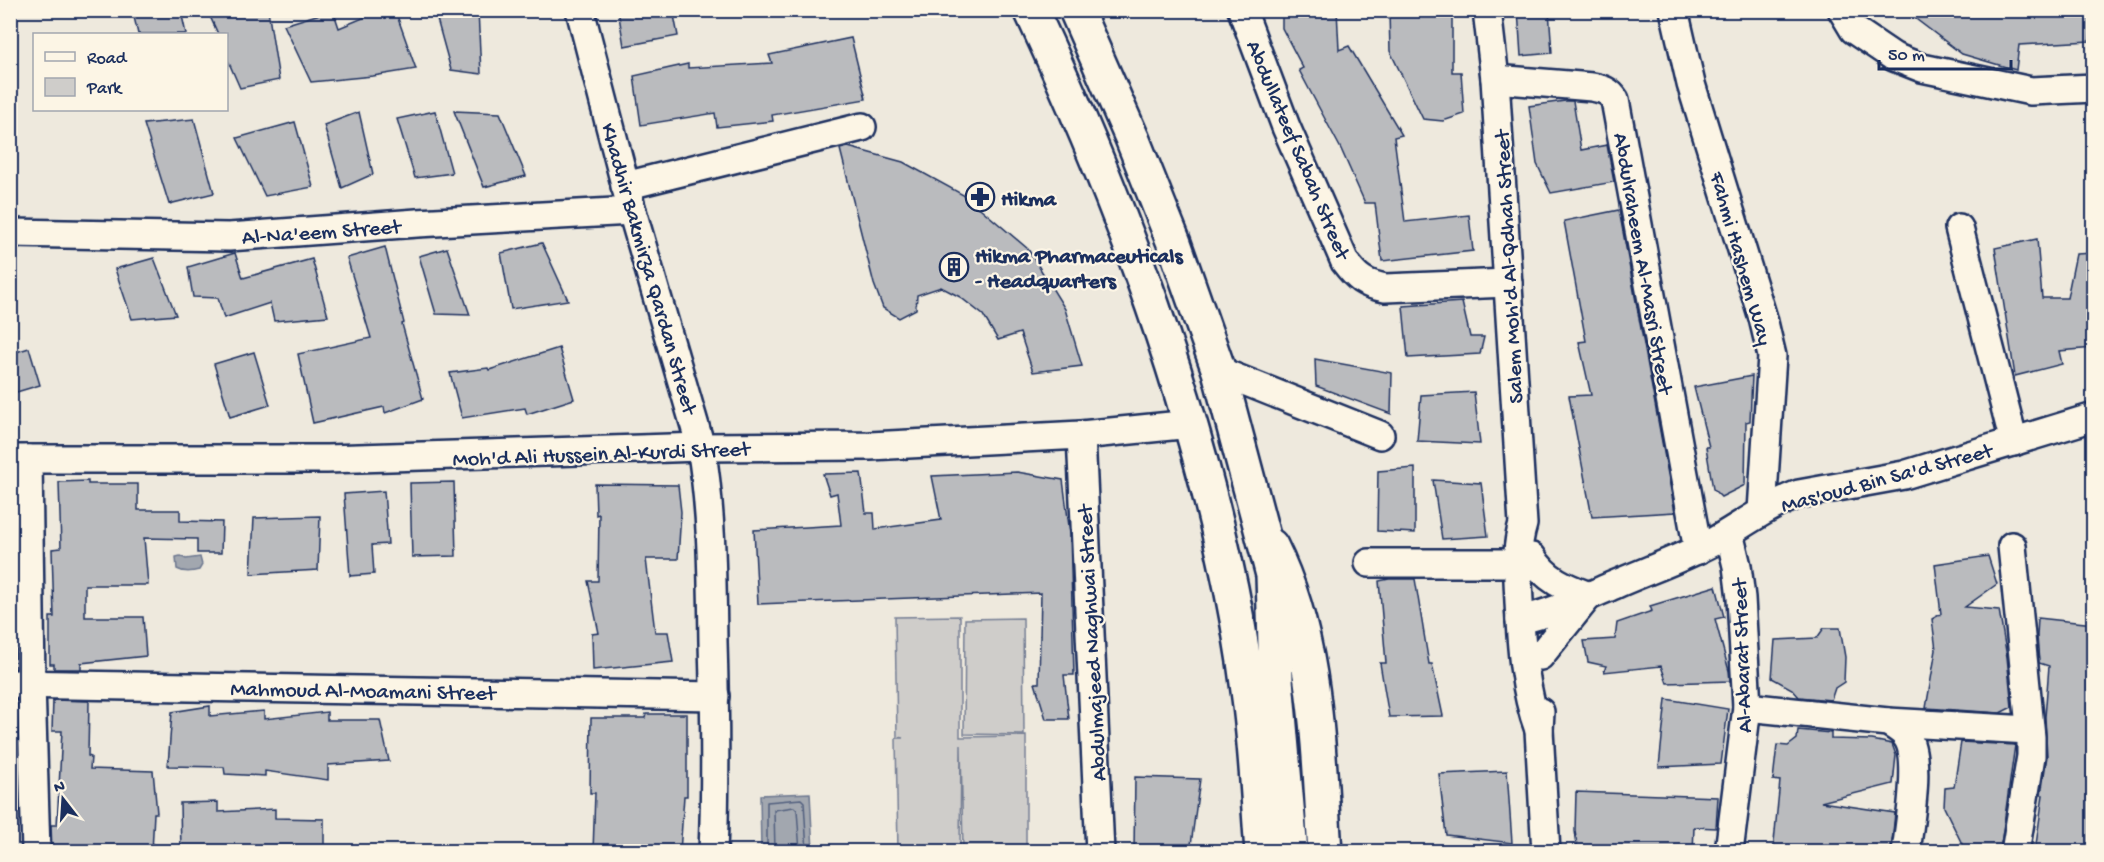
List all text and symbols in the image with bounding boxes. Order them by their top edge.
legend [33,33,228,111]
scale bar [1879,33,2011,71]
street label: Abdullateef Sabah Street [1238,37,1355,266]
text: 50 m [1888,46,1925,67]
text: Road [87,49,128,70]
text: Park [86,79,123,100]
street label: Khadhir Bakmirza Qardan Street [593,121,702,419]
street label: Salem Moh'd Al-Qdhah Street [1491,127,1531,404]
street label: Abdulraheem Al-Masri Street [1605,131,1677,398]
street label: Fahmi Hashem Way [1702,168,1776,349]
pharmacy icon: Hikma [964,181,996,213]
place label: Hikma [1001,188,1058,214]
street label: Al-Na'eem Street [241,215,404,253]
place label: Hikma Pharmaceuticals - Headquarters [975,245,1184,296]
building icon: Hikma Pharmaceuticals - Headquarters [938,251,970,283]
street label: Moh'd Ali Hussein Al-Kurdi Street [452,438,752,474]
street label: Mas'oud Bin Sa'd Street [1779,439,1997,521]
street label: Abdulmajeed Naghwai Street [1074,502,1114,782]
street label: Al-Abarat Street [1728,576,1760,733]
street label: Mahmoud Al-Moamani Street [230,678,498,708]
north arrow [33,769,93,829]
text: N [52,777,68,799]

